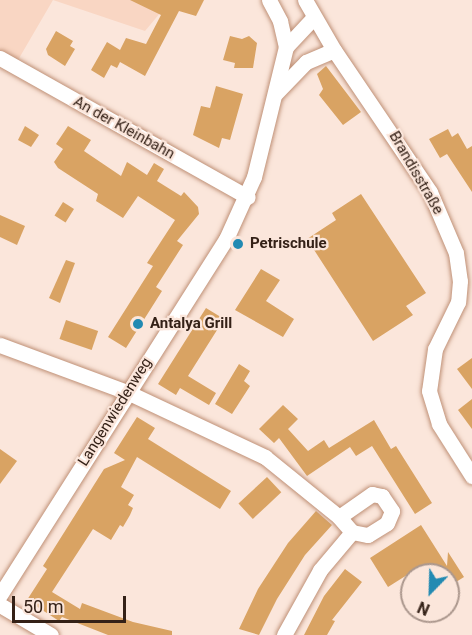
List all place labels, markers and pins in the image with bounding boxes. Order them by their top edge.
place label: Petrischule [250,235,327,253]
marker: Petrischule [231,237,245,251]
place label: Antalya Grill [150,315,232,333]
marker: Antalya Grill [131,317,145,331]

